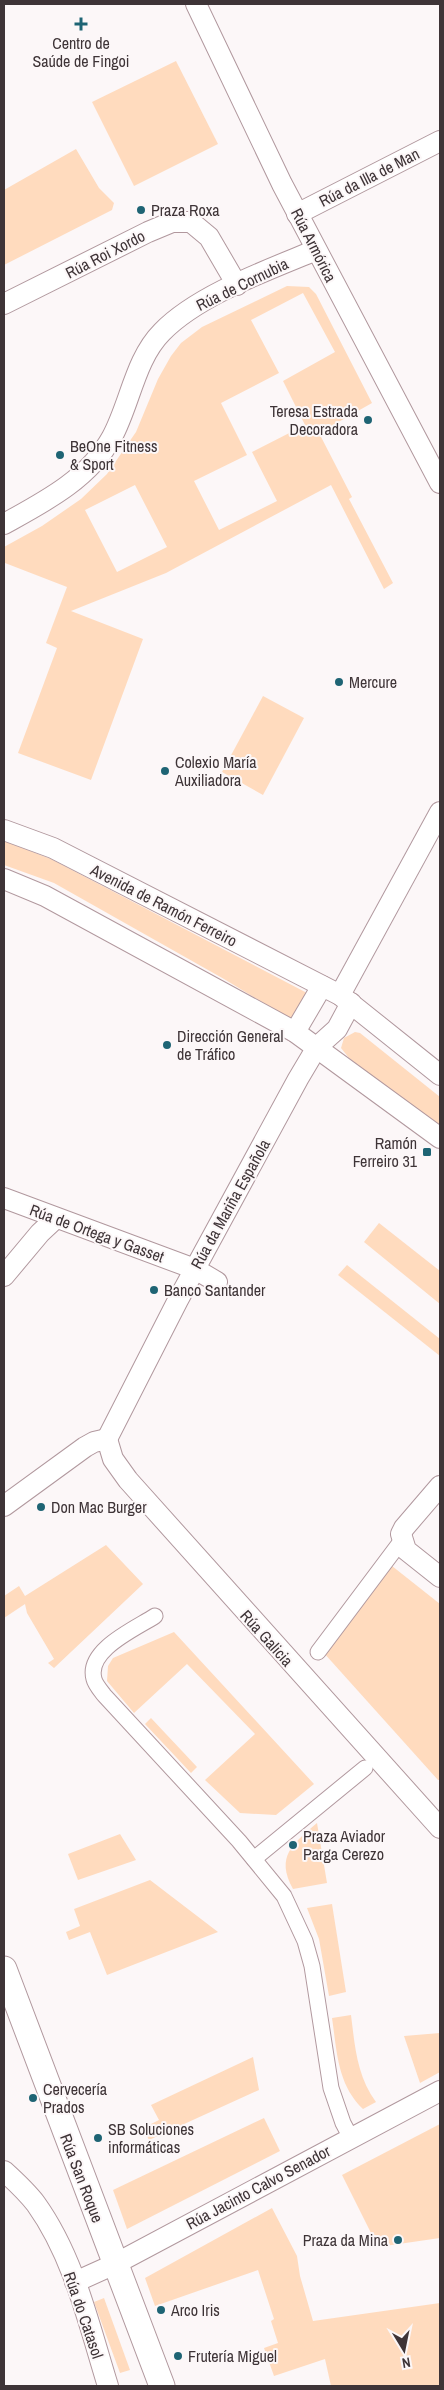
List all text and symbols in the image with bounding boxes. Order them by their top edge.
marker: Centro de Saúde de Fingoi [74,17,88,31]
place label: Centro de Saúde de Fingoi [32,32,130,72]
street label: Rúa da Illa de Man [315,142,423,212]
place label: Praza Roxa [151,199,220,221]
marker: Praza Roxa [135,204,147,216]
street label: Rúa Armórica [286,204,342,286]
street label: Rúa Roi Xordo [61,225,149,283]
street label: Rúa de Cornubia [192,252,292,316]
place label: Teresa Estrada Decoradora [270,400,359,440]
marker: Teresa Estrada Decoradora [362,414,374,426]
place label: BeOne Fitness & Sport [70,435,158,475]
marker: BeOne Fitness & Sport [54,449,66,461]
place label: Mercure [349,671,397,693]
marker: Mercure [333,676,345,688]
place label: Colexio María Auxiliadora [174,751,257,791]
marker: Colexio María Auxiliadora [159,765,171,777]
street label: Avenida de Ramón Ferreiro [86,858,241,952]
place label: Dirección General de Tráfico [177,1025,284,1065]
marker: Dirección General de Tráfico [161,1039,173,1051]
place label: Ramón Ferreiro 31 [353,1132,418,1172]
street label: Rúa da Mariña Española [185,1135,275,1273]
marker: Ramón Ferreiro 31 [421,1146,433,1158]
street label: Rúa de Ortega y Gasset [27,1198,168,1268]
place label: Banco Santander [164,1279,266,1301]
marker: Banco Santander [148,1284,160,1296]
place label: Don Mac Burger [51,1496,147,1518]
marker: Don Mac Burger [35,1501,47,1513]
street label: Rúa Galicia [236,1605,299,1672]
place label: Praza Aviador Parga Cerezo [303,1825,386,1865]
marker: Praza Aviador Parga Cerezo [287,1839,299,1851]
place label: Cervecería Prados [43,2078,108,2118]
marker: Cervecería Prados [27,2092,39,2104]
place label: SB Soluciones informáticas [108,2118,194,2158]
street label: Rúa San Roque [55,2130,109,2226]
marker: SB Soluciones informáticas [92,2132,104,2144]
street label: Rúa Jacinto Calvo Senador [182,2139,335,2234]
place label: Praza da Mina [303,2229,389,2251]
marker: Praza da Mina [392,2234,404,2246]
street label: Rúa do Catasol [59,2269,109,2361]
place label: Arco Iris [170,2299,220,2321]
marker: Arco Iris [155,2304,167,2316]
north arrow [379,2325,429,2375]
place label: Frutería Miguel [188,2345,277,2367]
marker: Frutería Miguel [172,2350,184,2362]
text: N [401,2353,412,2372]

